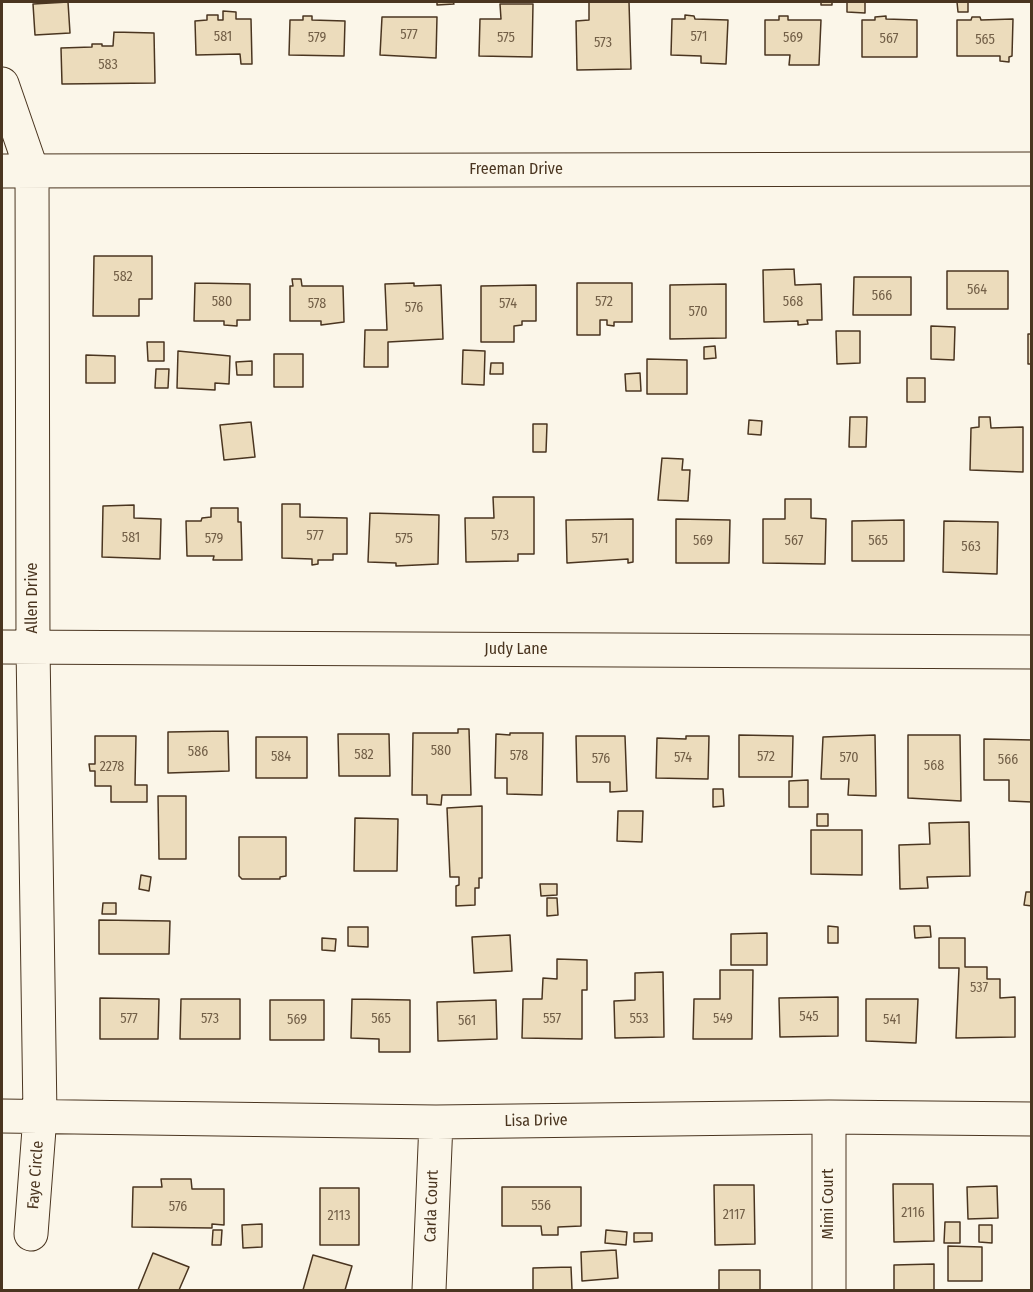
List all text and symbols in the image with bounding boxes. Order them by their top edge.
house number: 577 [400,27,418,43]
house number: 581 [214,29,232,45]
house number: 571 [690,29,708,45]
house number: 579 [308,30,326,46]
house number: 575 [497,30,515,46]
house number: 569 [783,30,803,46]
house number: 567 [880,31,898,47]
house number: 565 [975,32,995,48]
house number: 573 [594,35,612,51]
house number: 583 [98,57,118,73]
street label: Freeman Drive [469,160,563,180]
house number: 582 [113,269,133,285]
house number: 564 [967,282,987,298]
house number: 566 [872,288,892,304]
house number: 580 [212,294,232,310]
house number: 572 [595,294,613,310]
house number: 568 [783,294,803,310]
house number: 578 [308,296,326,312]
house number: 574 [499,296,517,312]
house number: 576 [405,300,423,316]
house number: 570 [689,304,707,320]
house number: 577 [306,528,324,544]
house number: 573 [491,528,509,544]
house number: 581 [122,530,140,546]
house number: 579 [205,531,223,547]
house number: 575 [395,531,413,547]
house number: 571 [591,531,609,547]
house number: 569 [693,533,713,549]
house number: 567 [785,533,803,549]
house number: 565 [868,533,888,549]
house number: 563 [961,539,981,555]
street label: Allen Drive [23,563,43,633]
street label: Judy Lane [484,640,548,660]
house number: 580 [431,743,451,759]
house number: 586 [188,744,208,760]
house number: 582 [354,747,374,763]
house number: 578 [510,748,528,764]
house number: 584 [271,749,291,765]
house number: 572 [757,749,775,765]
house number: 574 [674,750,692,766]
house number: 570 [840,750,858,766]
house number: 576 [592,751,610,767]
house number: 566 [998,752,1018,768]
house number: 568 [924,758,944,774]
house number: 2278 [100,759,124,775]
house number: 537 [970,980,988,996]
house number: 545 [799,1009,819,1025]
house number: 577 [120,1011,138,1027]
house number: 573 [201,1011,219,1027]
house number: 565 [371,1011,391,1027]
house number: 557 [543,1011,561,1027]
house number: 553 [630,1011,648,1027]
house number: 549 [713,1011,733,1027]
house number: 569 [287,1012,307,1028]
house number: 541 [883,1012,901,1028]
house number: 561 [458,1013,476,1029]
street label: Lisa Drive [504,1111,568,1131]
street label: Faye Circle [24,1140,48,1210]
street label: Carla Court [421,1169,443,1243]
street label: Mimi Court [819,1169,839,1239]
house number: 556 [531,1198,551,1214]
house number: 576 [169,1199,187,1215]
house number: 2116 [901,1205,925,1221]
house number: 2117 [723,1207,745,1223]
house number: 2113 [328,1208,350,1224]

